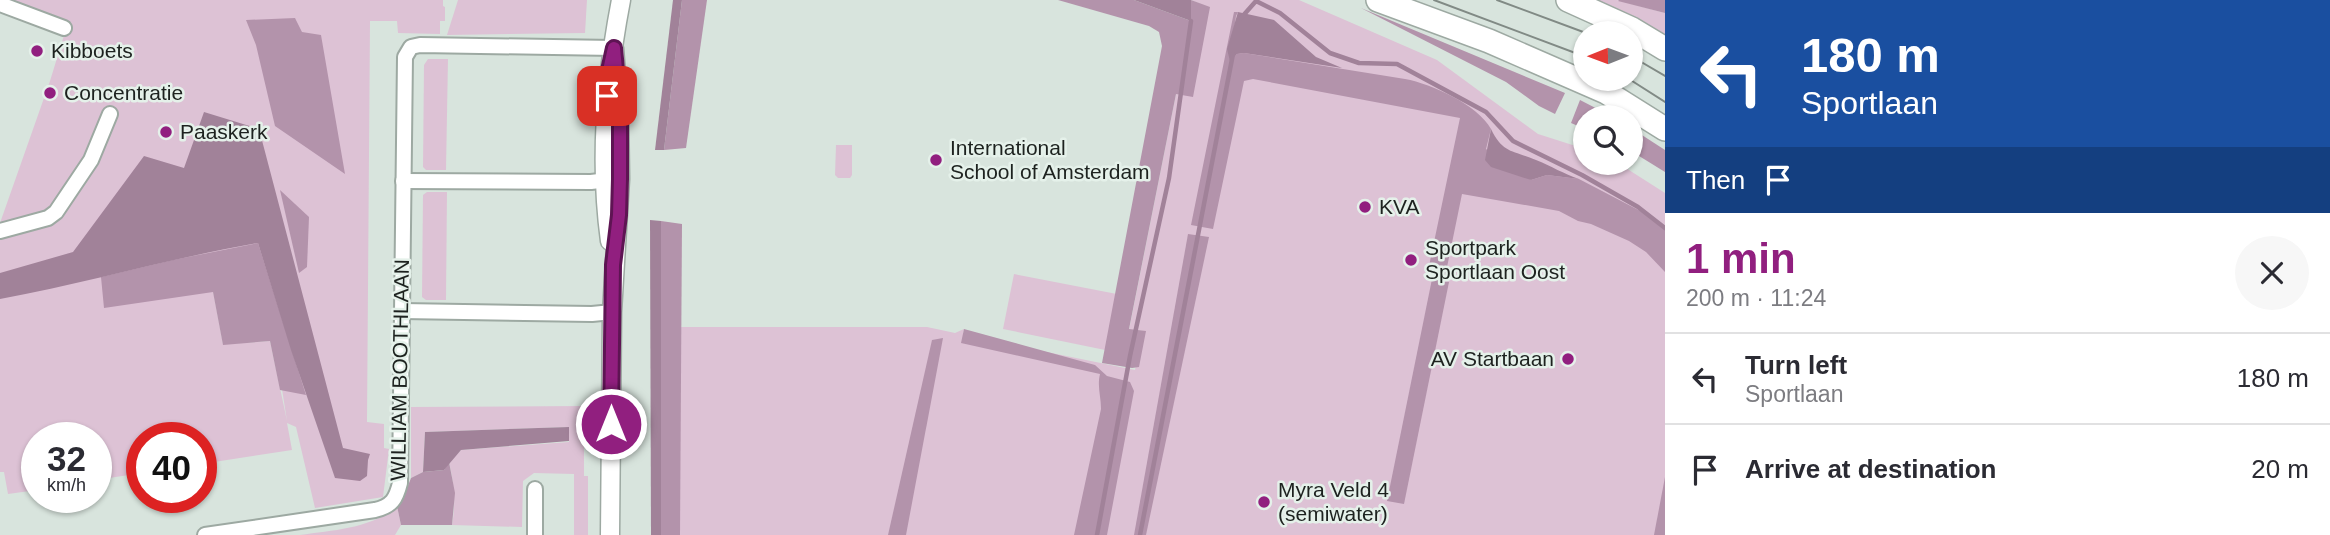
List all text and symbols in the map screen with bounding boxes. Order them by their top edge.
north arrow [1573,21,1643,91]
map controls [1573,21,1643,175]
icon: left [1686,28,1777,119]
text: 180 m [1801,28,1940,82]
place label: Kibboets [51,39,133,62]
marker: Kibboets [29,43,45,59]
pin [577,66,637,126]
icon: arrive [588,77,626,115]
place label: Concentratie [64,81,183,104]
marker: Concentratie [42,85,58,101]
text: Sportlaan [1801,85,1938,121]
button: search [1573,105,1643,175]
place label: Paaskerk [180,120,268,143]
marker: Paaskerk [158,124,174,140]
place label: International School of Amsterdam [950,136,1150,183]
marker: International School of Amsterdam [928,152,944,168]
icon: arrive [1759,161,1797,199]
text: Then [1686,165,1745,195]
place label: KVA [1379,195,1419,218]
marker: KVA [1357,199,1373,215]
text: 1 min [1686,235,1796,282]
place label: Sportpark Sportlaan Oost [1425,236,1565,283]
button: close [2235,236,2309,310]
marker: Sportpark Sportlaan Oost [1403,252,1419,268]
street label: WILLIAM BOOTHLAAN [386,259,413,481]
text: 200 m · 11:24 [1686,285,1826,311]
place label: AV Startbaan [1431,347,1554,370]
text: Turn left [1745,350,1847,380]
marker: AV Startbaan [1560,351,1576,367]
icon: left [1686,360,1724,398]
text: 180 m [2237,363,2309,393]
text: Sportlaan [1745,381,1843,407]
position arrow [574,387,648,461]
speed limit sign: 40 [126,422,217,513]
text: 32 [47,439,86,478]
icon: arrive [1686,451,1724,489]
text: Arrive at destination [1745,454,1996,484]
text: 20 m [2251,454,2309,484]
text: km/h [47,475,86,495]
place label: Myra Veld 4 (semiwater) [1278,478,1389,525]
marker: Myra Veld 4 (semiwater) [1256,494,1272,510]

